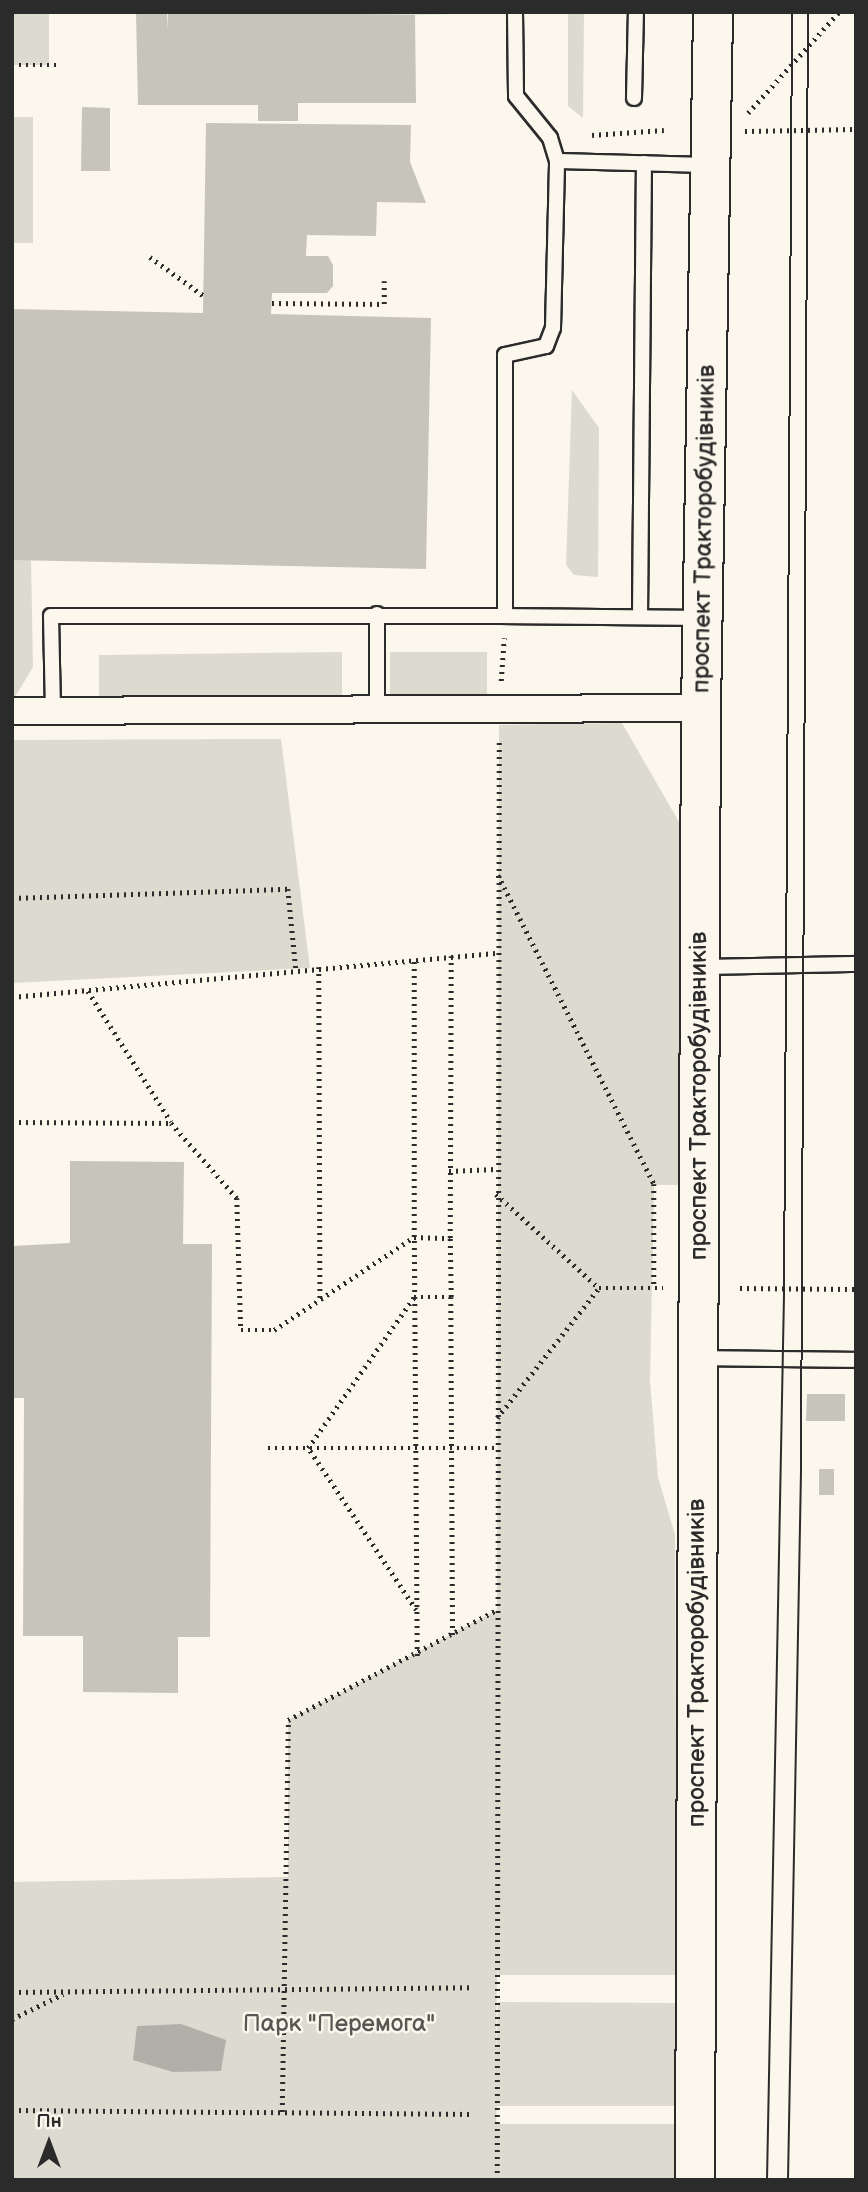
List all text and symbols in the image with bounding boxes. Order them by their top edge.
street label: проспект Тракторобудівників [687,364,721,694]
street label: проспект Тракторобудівників [685,932,713,1260]
street label: проспект Тракторобудівників [683,1499,711,1827]
park label: Парк "Перемога" [243,2010,435,2038]
north arrow [14,2108,84,2178]
text: Пн [36,2110,62,2133]

